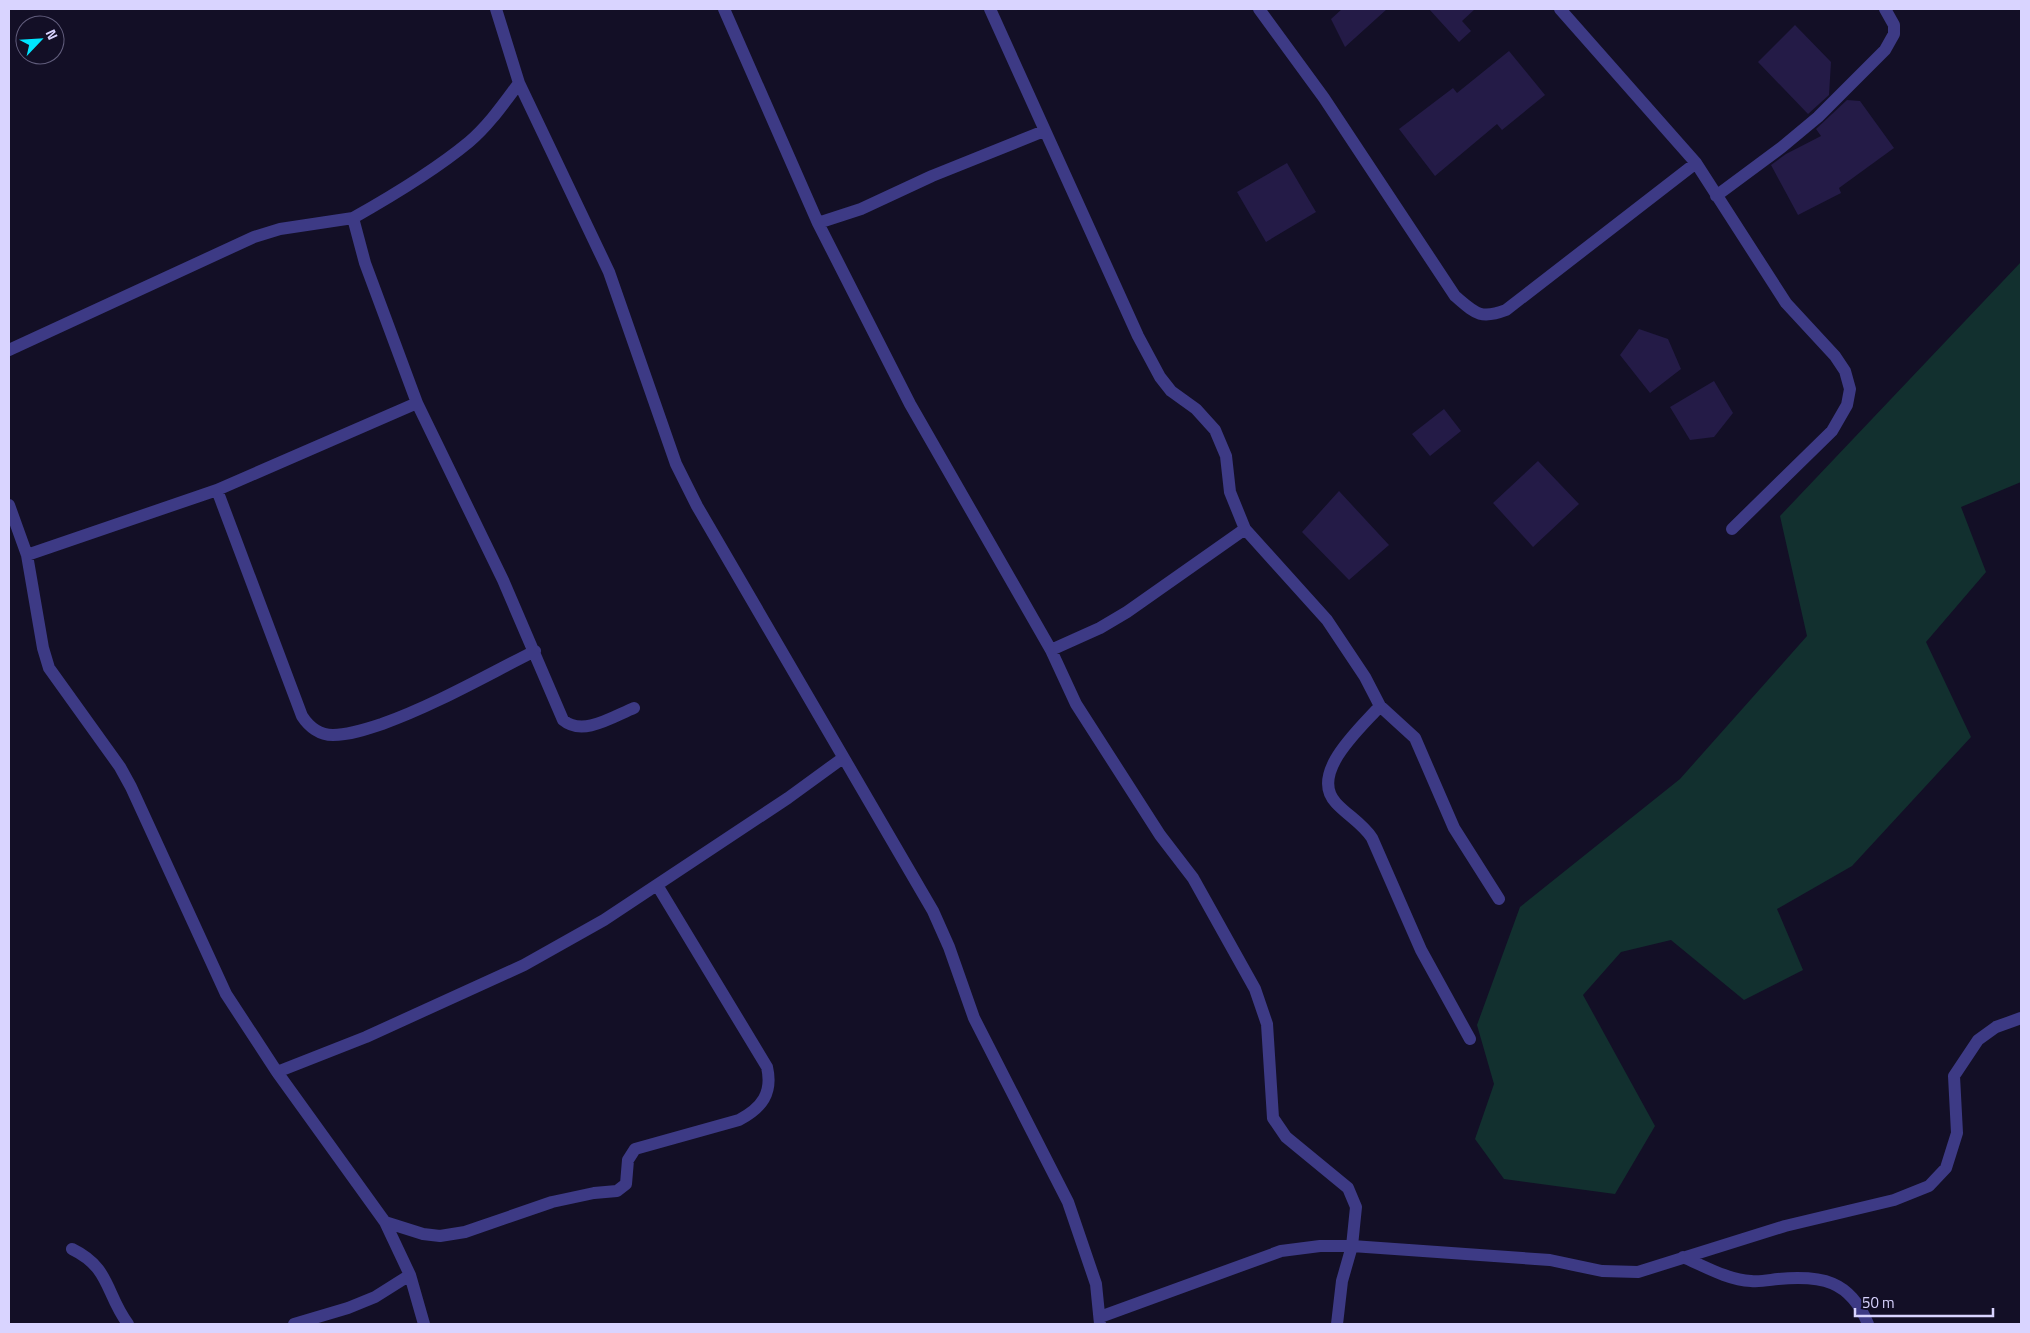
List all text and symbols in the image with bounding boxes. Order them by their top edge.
north arrow [15,15,65,65]
text: N [41,25,64,43]
scale bar [1855,1286,1992,1318]
text: 50 m [1862,1291,1895,1314]

